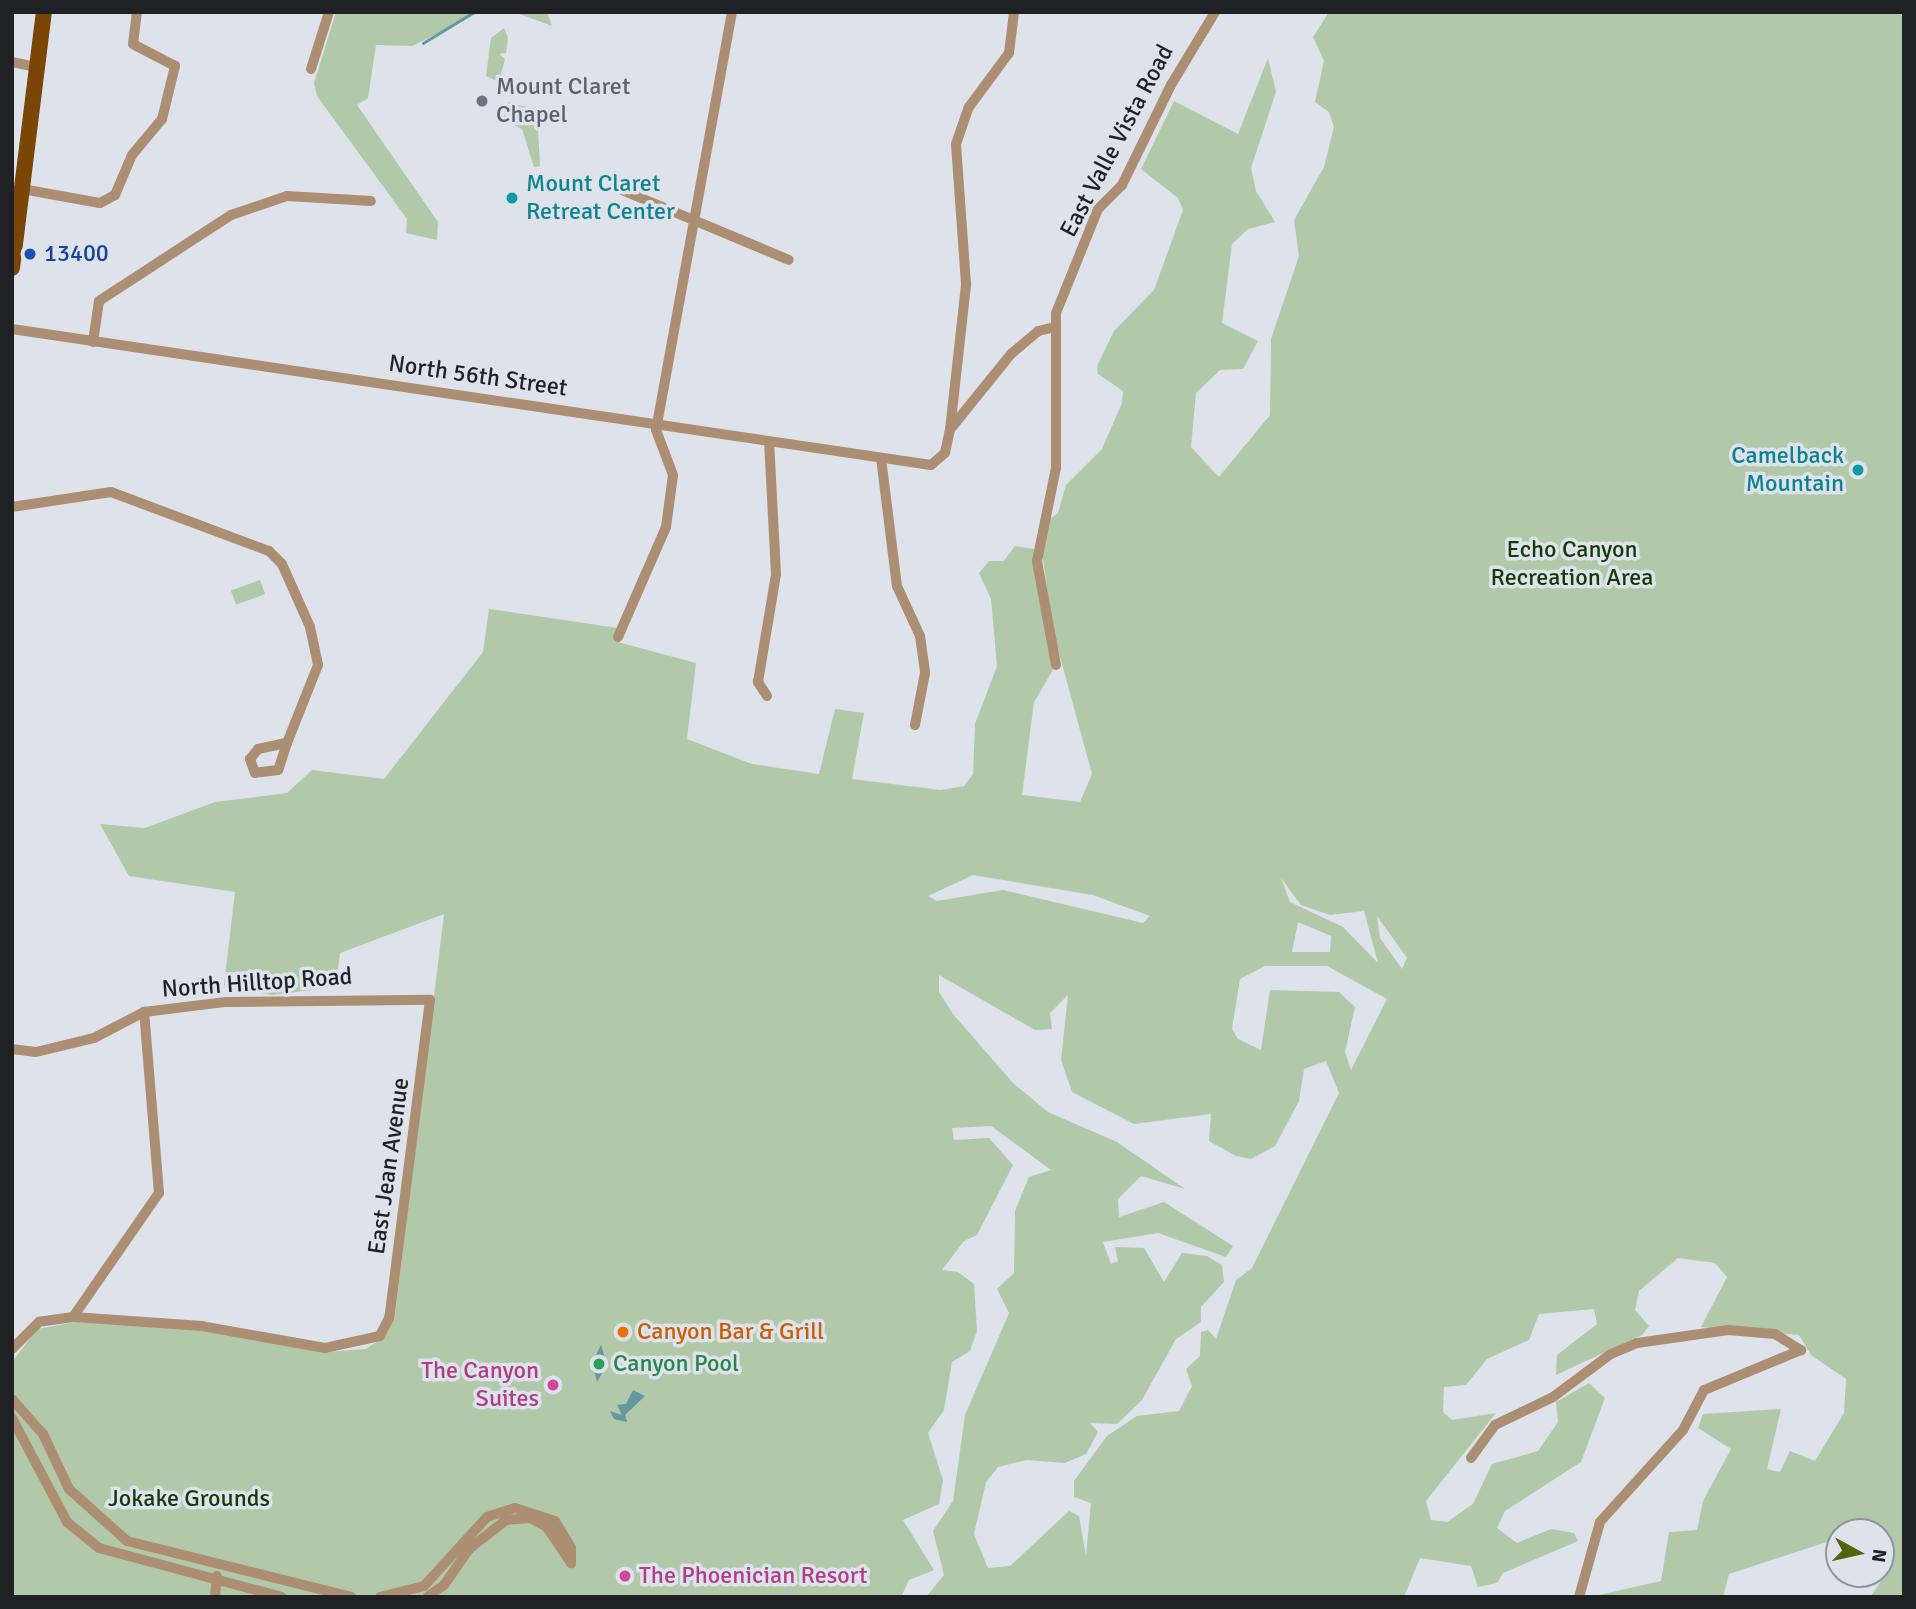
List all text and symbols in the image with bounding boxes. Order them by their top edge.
street label: East Valle Vista Road [1054,40,1180,242]
place label: Mount Claret Chapel [496,73,630,129]
marker: Mount Claret Chapel [474,93,490,109]
place label: Mount Claret Retreat Center [526,170,675,226]
marker: Mount Claret Retreat Center [504,190,520,206]
place label: 13400 [44,240,109,268]
marker: 13400 [22,246,38,262]
street label: North 56th Street [387,349,569,403]
place label: Camelback Mountain [1731,442,1844,498]
marker: Camelback Mountain [1850,462,1866,478]
park label: Echo Canyon Recreation Area [1491,536,1653,592]
street label: North Hilltop Road [161,962,353,1004]
street label: East Jean Avenue [362,1076,416,1256]
place label: Canyon Bar & Grill [637,1318,824,1346]
marker: Canyon Bar & Grill [615,1324,631,1340]
place label: Canyon Pool [613,1350,739,1378]
marker: Canyon Pool [591,1356,607,1372]
place label: The Canyon Suites [421,1357,539,1413]
marker: The Canyon Suites [545,1377,561,1393]
park label: Jokake Grounds [108,1485,270,1513]
north arrow [1825,1518,1895,1588]
text: N [1866,1547,1892,1564]
place label: The Phoenician Resort [639,1562,867,1590]
marker: The Phoenician Resort [617,1568,633,1584]

